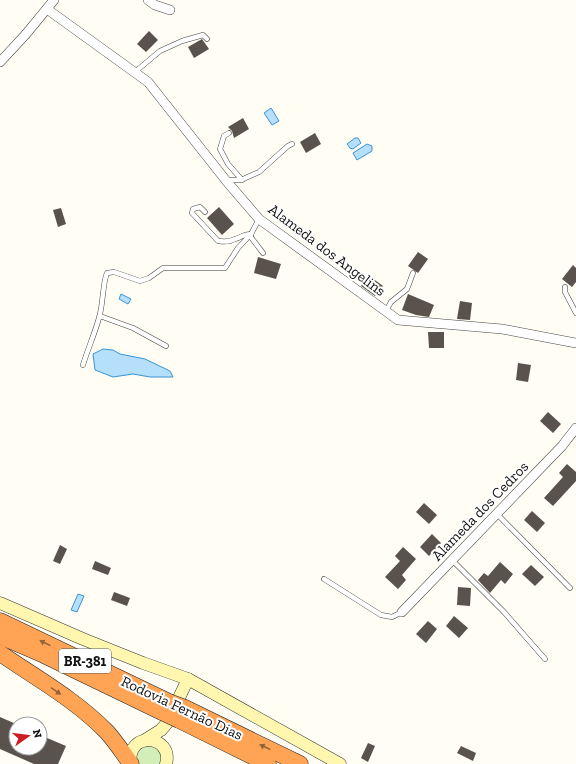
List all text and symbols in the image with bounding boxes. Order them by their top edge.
street label: Alameda dos Angelins [265,200,389,300]
street label: Alameda dos Cedros [428,458,532,564]
one-way arrow [40,640,51,646]
road number: BR-381 [59,649,111,673]
street label: Rodovia Fernão Dias [118,672,246,744]
one-way arrow [50,687,61,694]
north arrow [8,716,48,756]
text: N [30,728,45,740]
one-way arrow [259,744,270,750]

